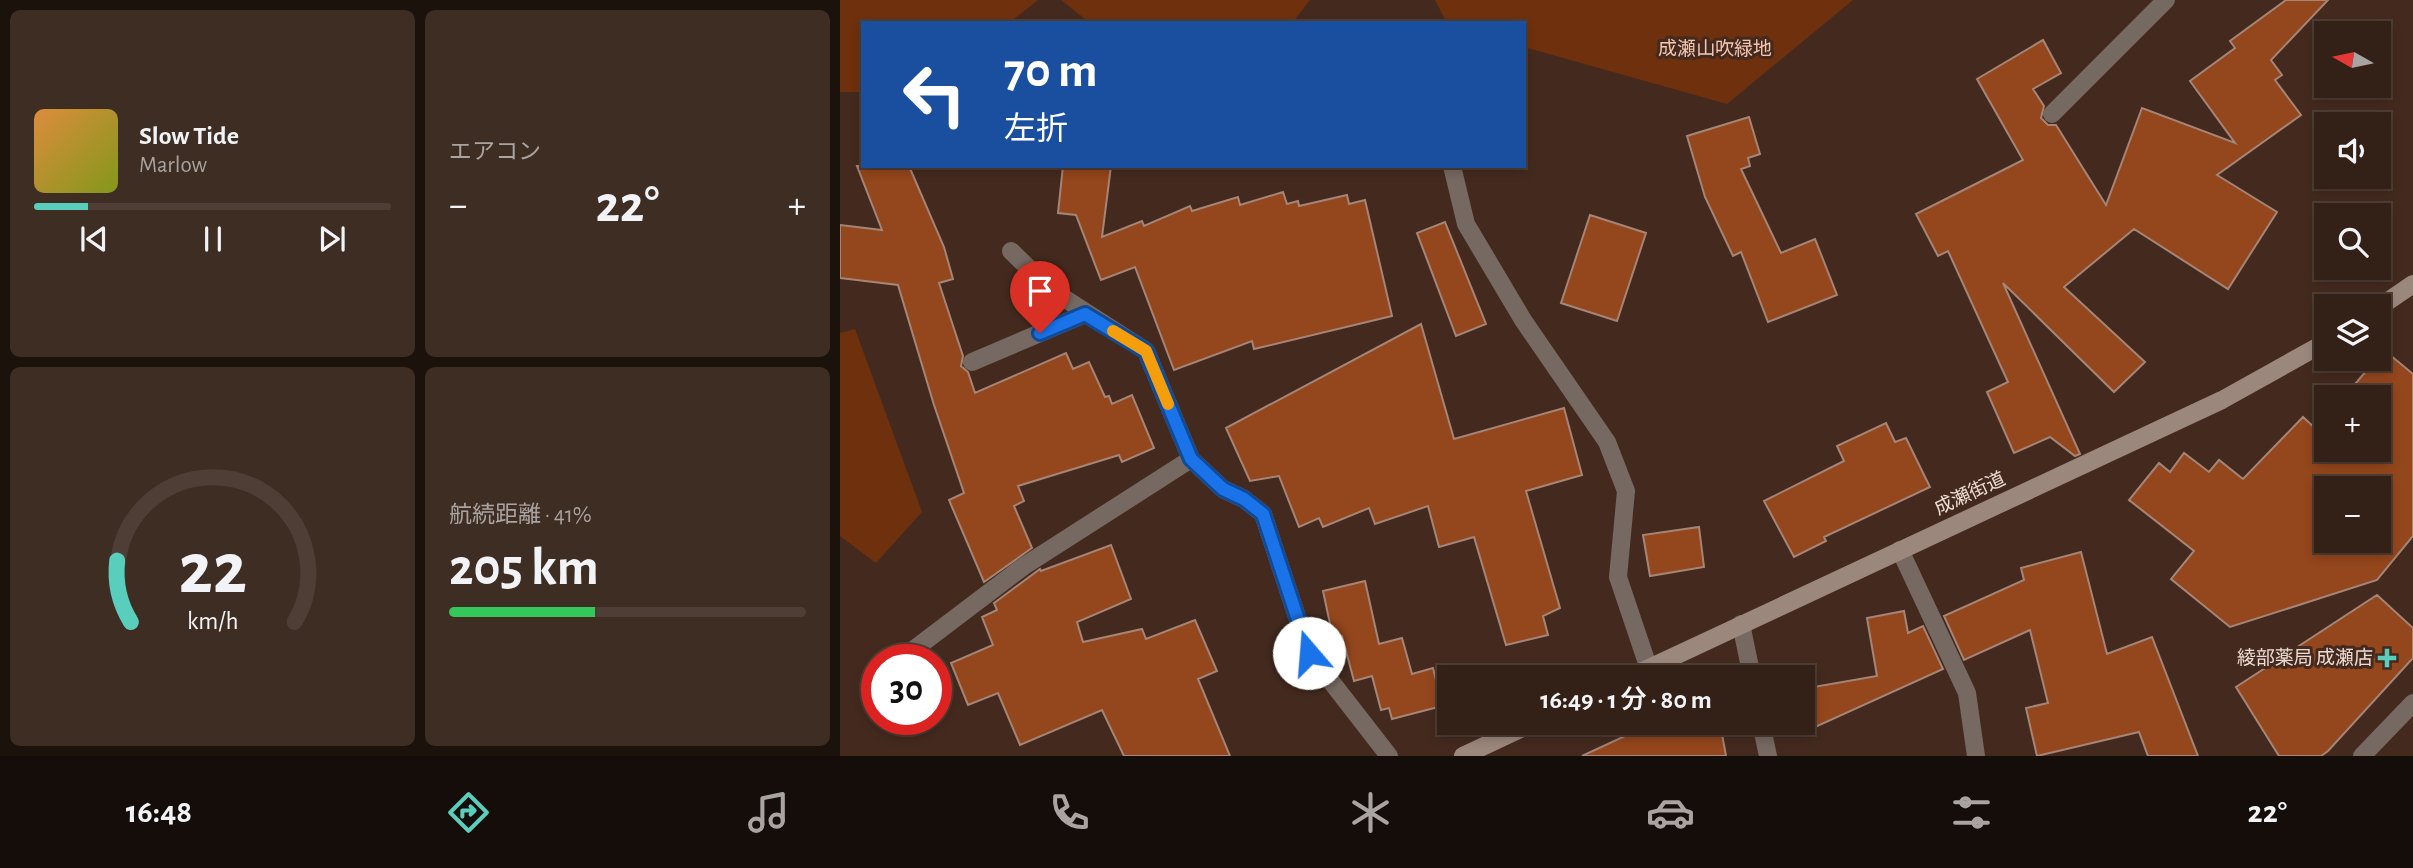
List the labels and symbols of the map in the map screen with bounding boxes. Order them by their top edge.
north arrow [2314,21,2390,98]
park label: 成瀬山吹緑地 [1658,38,1772,59]
pin [1010,261,1070,333]
street label: 成瀬街道 [1931,468,2008,519]
position arrow [1272,616,1346,690]
speed limit sign: 30 [861,644,952,735]
place label: 綾部薬局 成瀬店 [2237,647,2373,668]
marker: 綾部薬局 成瀬店 [2379,650,2395,666]

